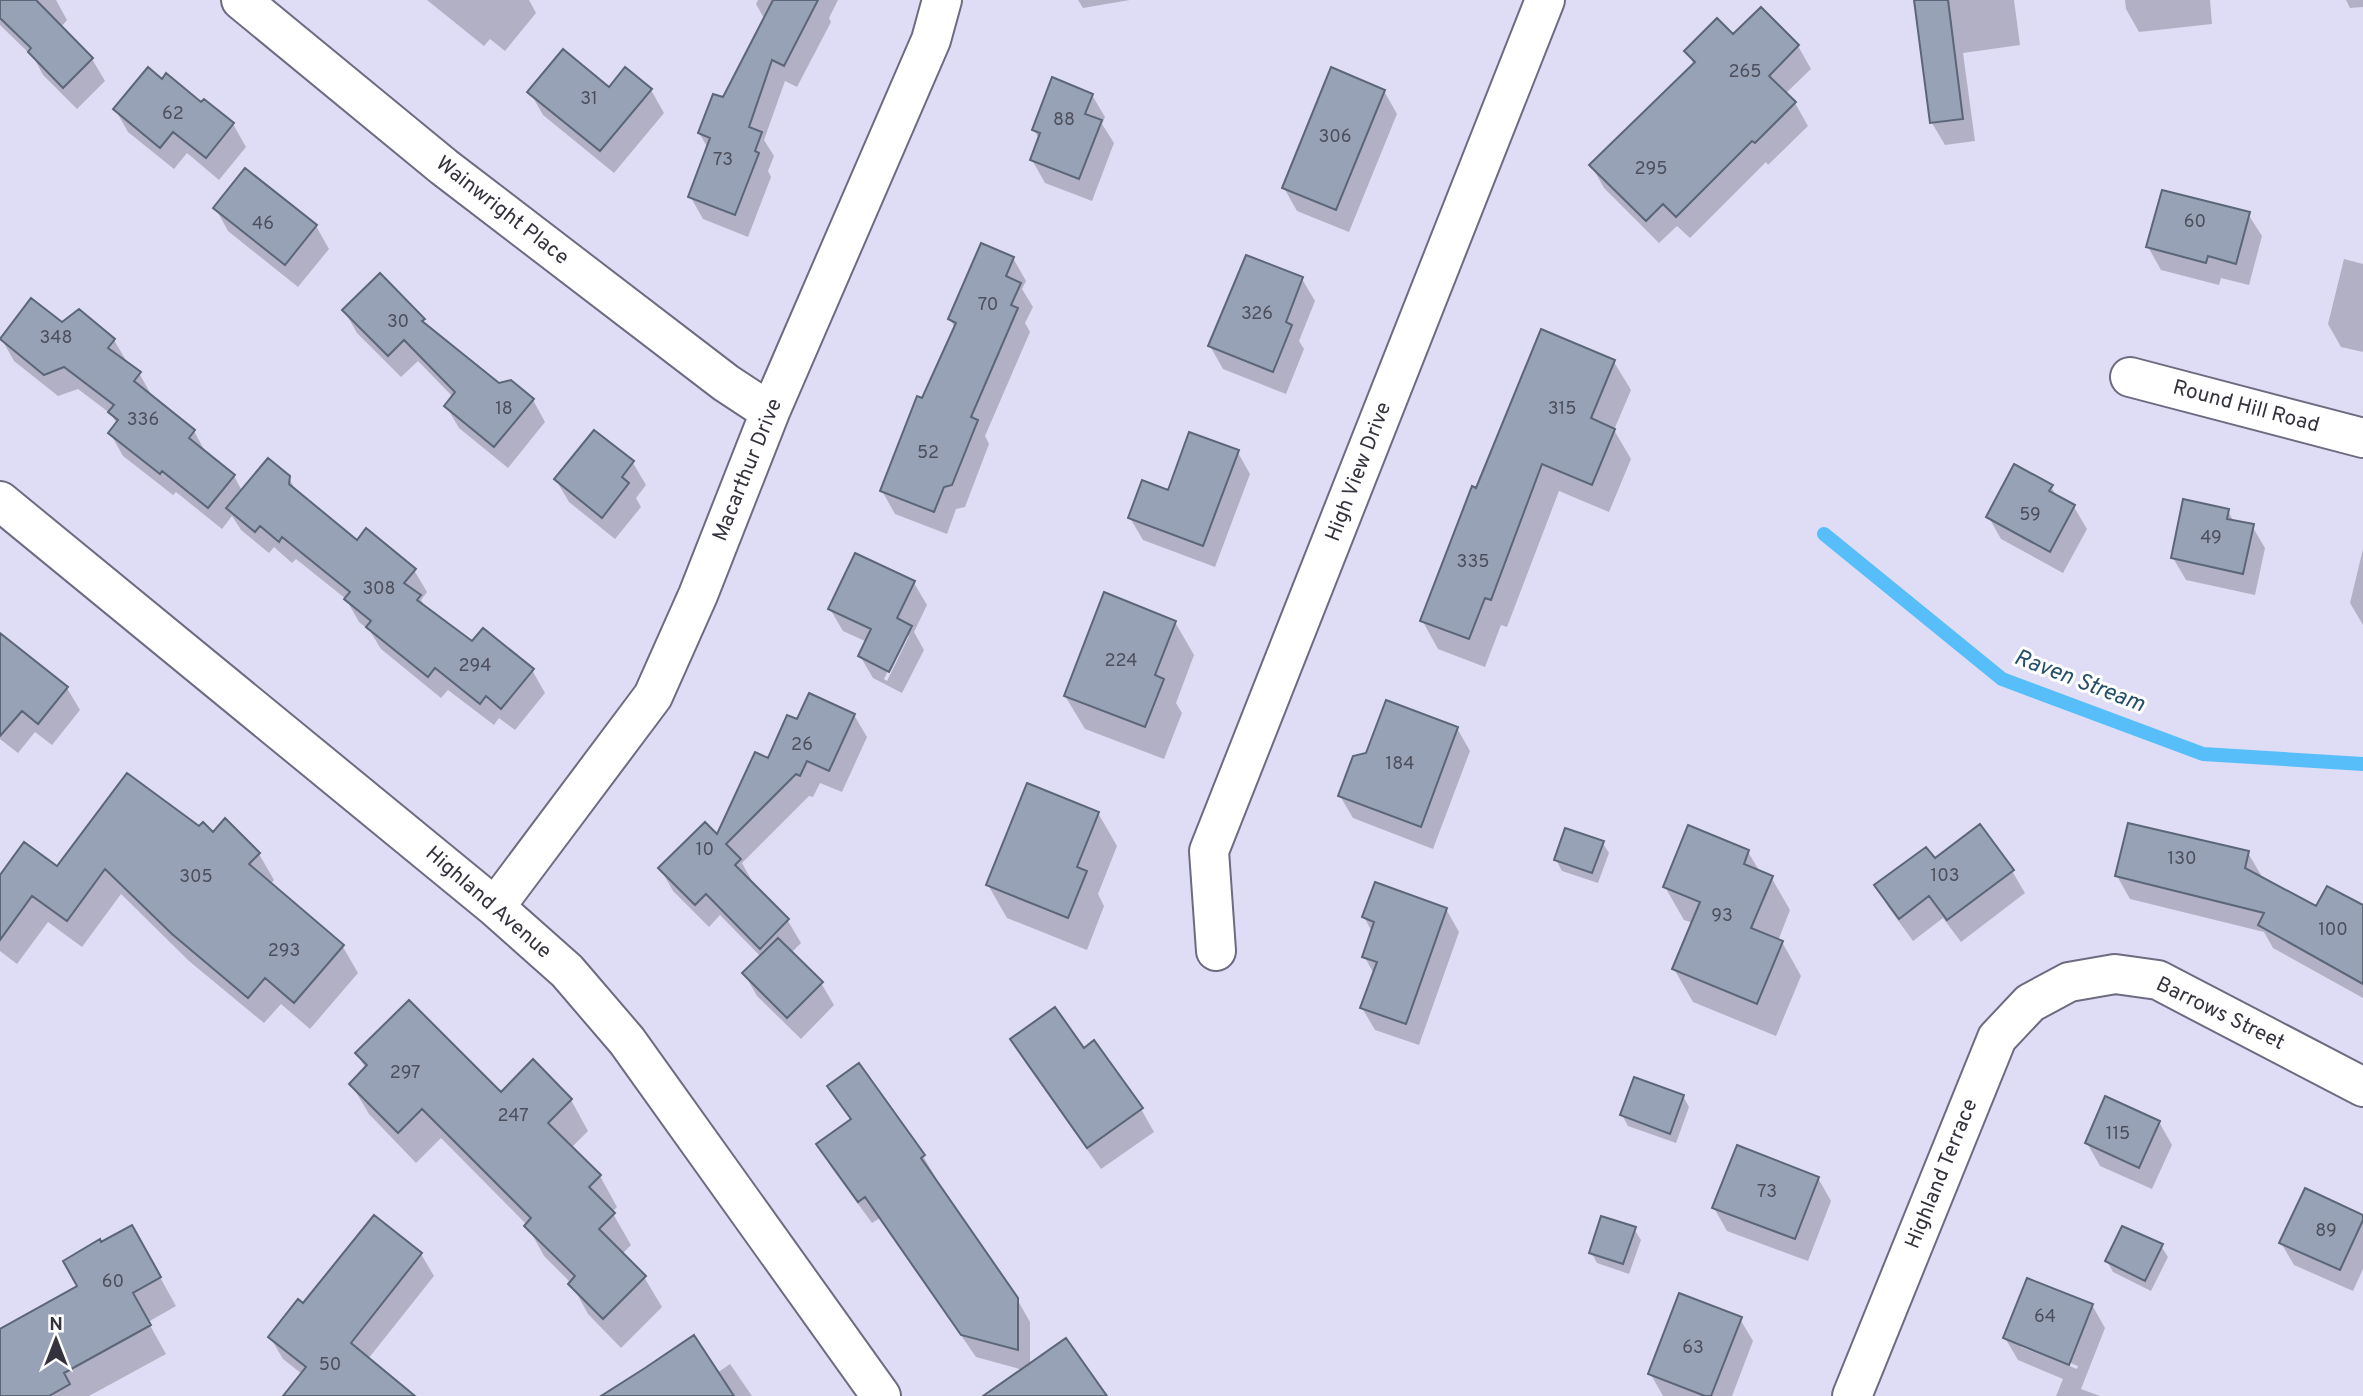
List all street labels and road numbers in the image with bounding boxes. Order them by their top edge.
street label: Wainwright Place [430,151,574,271]
street label: Round Hill Road [2170,374,2322,440]
street label: Macarthur Drive [707,395,789,545]
street label: High View Drive [1320,398,1398,546]
street label: Highland Avenue [419,841,557,965]
street label: Barrows Street [2151,971,2289,1057]
street label: Highland Terrace [1900,1095,1984,1253]

